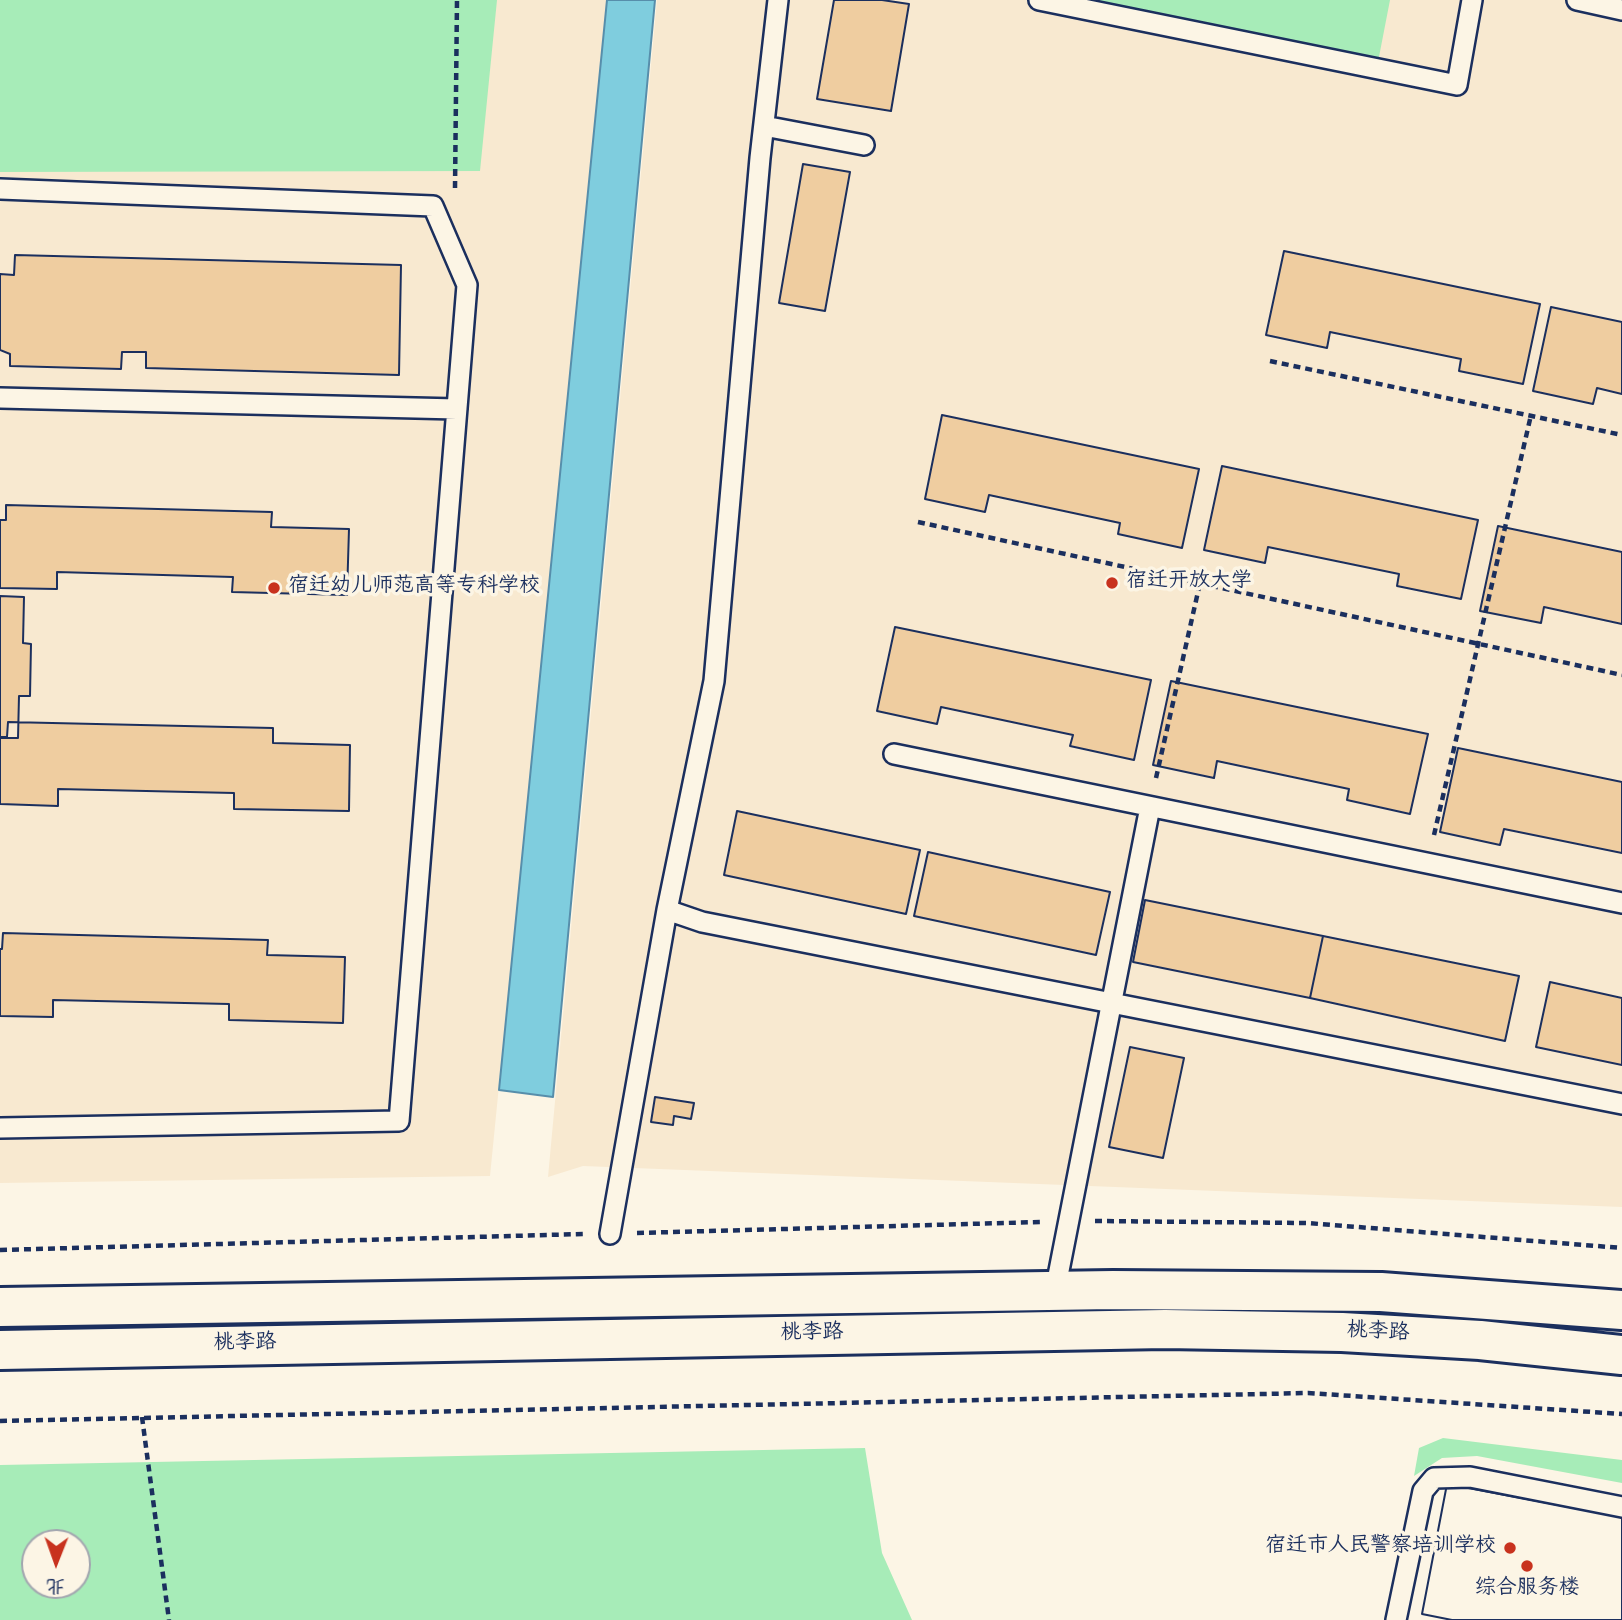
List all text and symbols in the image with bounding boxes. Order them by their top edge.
place label: 宿迁开放大学 [1126,570,1252,596]
place label: 宿迁幼儿师范高等专科学校 [288,575,540,601]
marker: 宿迁开放大学 [1104,575,1120,591]
marker: 宿迁幼儿师范高等专科学校 [266,580,282,596]
street label: 桃李路 [1346,1320,1410,1348]
street label: 桃李路 [780,1322,844,1348]
street label: 桃李路 [213,1332,277,1358]
north arrow [21,1529,91,1599]
place label: 宿迁市人民警察培训学校 [1265,1535,1496,1561]
marker: 宿迁市人民警察培训学校 [1502,1540,1518,1556]
marker: 综合服务楼 [1519,1558,1535,1574]
text: 北 [46,1570,65,1597]
place label: 综合服务楼 [1475,1577,1579,1603]

